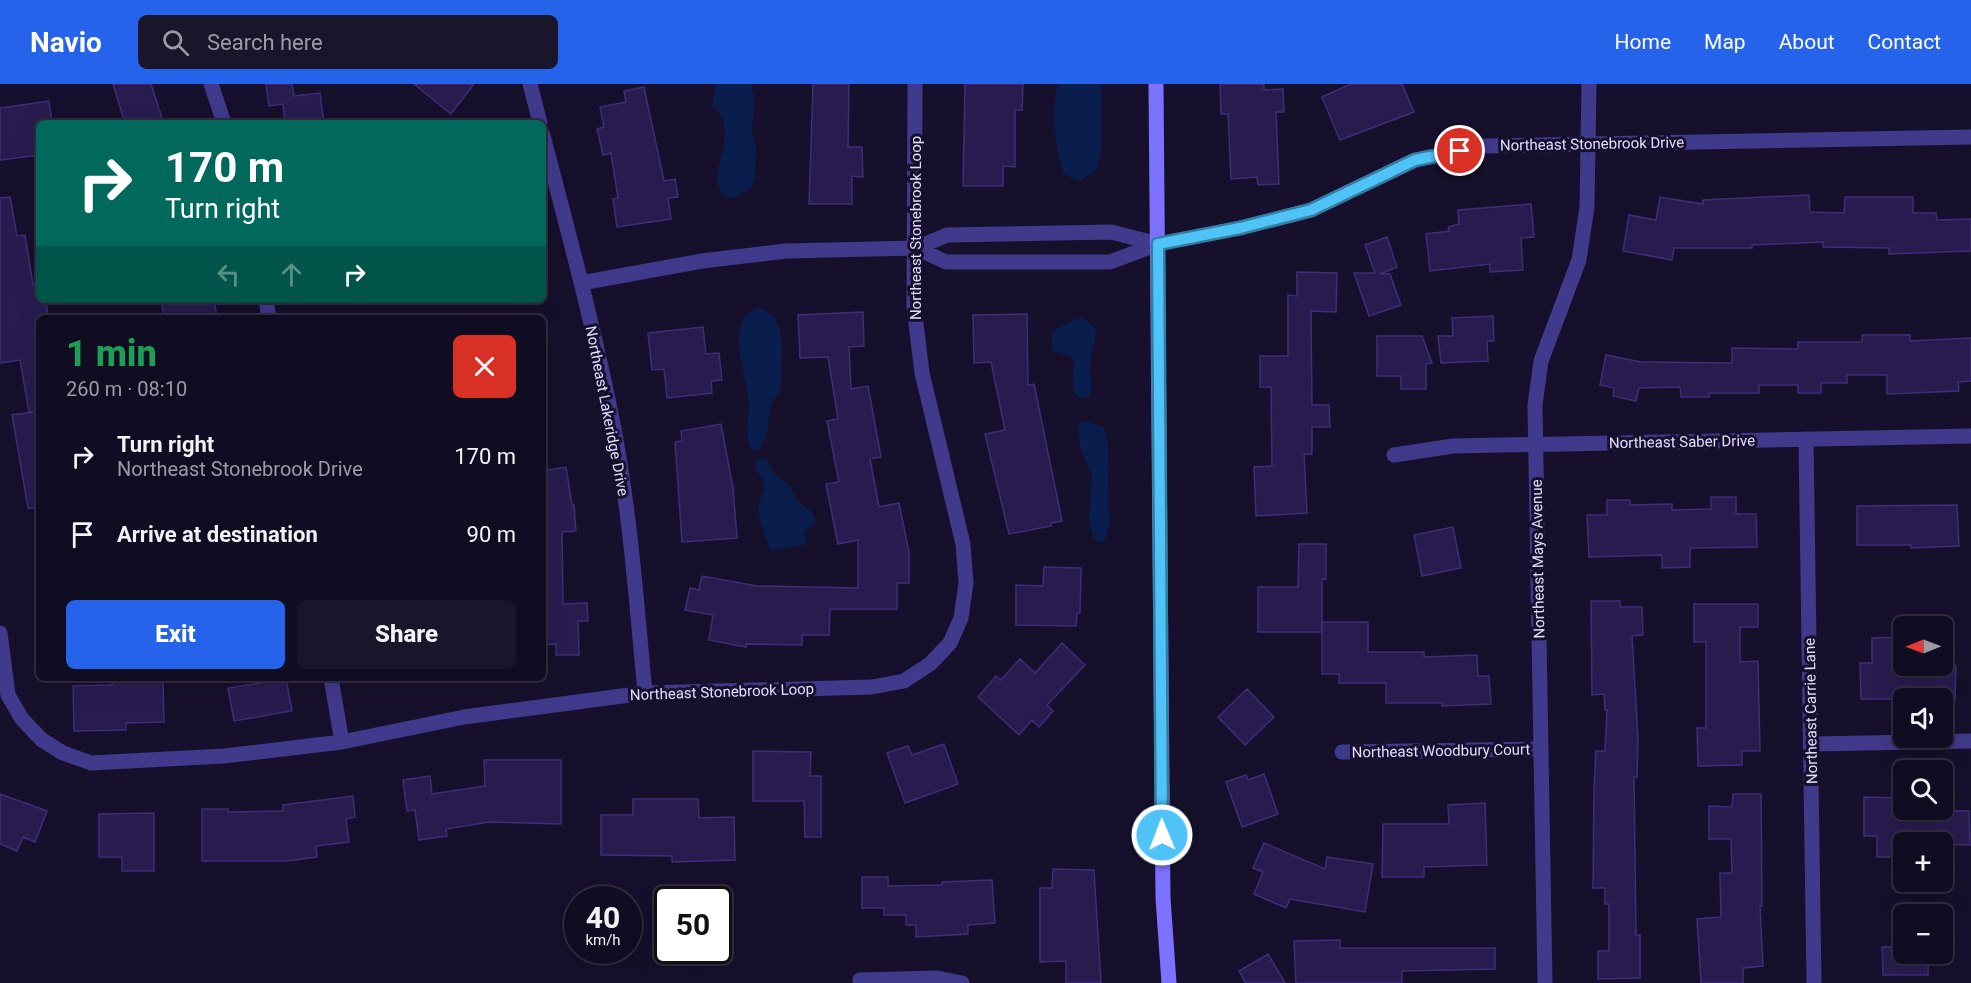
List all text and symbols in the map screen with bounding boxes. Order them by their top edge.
search box [138,15,558,69]
text: Navio [30,26,102,59]
icon: search [159,26,192,59]
text: Search here [207,30,323,55]
text: Home [1615,30,1671,54]
text: Map [1704,30,1746,54]
text: About [1779,30,1835,54]
text: Contact [1868,30,1941,54]
pin [1434,125,1485,176]
street label: Northeast Stonebrook Drive [1500,133,1684,155]
icon: arrive [1443,134,1476,167]
street label: Northeast Stonebrook Loop [907,136,925,320]
text: 170 m [165,143,284,192]
icon: right [66,144,144,222]
text: Turn right [165,193,280,225]
icon: left [212,258,245,291]
icon: ahead [275,258,308,291]
icon: right [338,258,371,291]
street label: Northeast Lakeridge Drive [582,324,632,498]
text: 1 min [66,333,157,375]
button: close [453,335,516,398]
text: 260 m · 08:10 [66,377,187,401]
text: Turn right [117,432,214,457]
street label: Northeast Saber Drive [1609,432,1755,452]
icon: right [66,440,99,473]
text: 170 m [454,444,516,469]
text: Northeast Stonebrook Drive [117,457,363,481]
street label: Northeast Mays Avenue [1528,479,1548,639]
icon: arrive [66,518,99,551]
text: Arrive at destination [117,522,318,547]
text: 90 m [467,522,516,547]
button: Exit [66,600,285,669]
button: Share [297,600,516,669]
north arrow [1893,616,1953,676]
map controls [1893,616,1953,964]
street label: Northeast Carrie Lane [1801,638,1821,784]
street label: Northeast Stonebrook Loop [630,680,814,704]
button: sound [1893,688,1953,748]
street label: Northeast Woodbury Court [1352,740,1531,762]
button: search [1893,760,1953,820]
position arrow [1130,803,1194,867]
button: + [1893,832,1953,892]
speed limit sign: 50 [654,886,732,964]
text: 40 [586,900,620,935]
button: − [1893,904,1953,964]
text: km/h [585,931,621,949]

